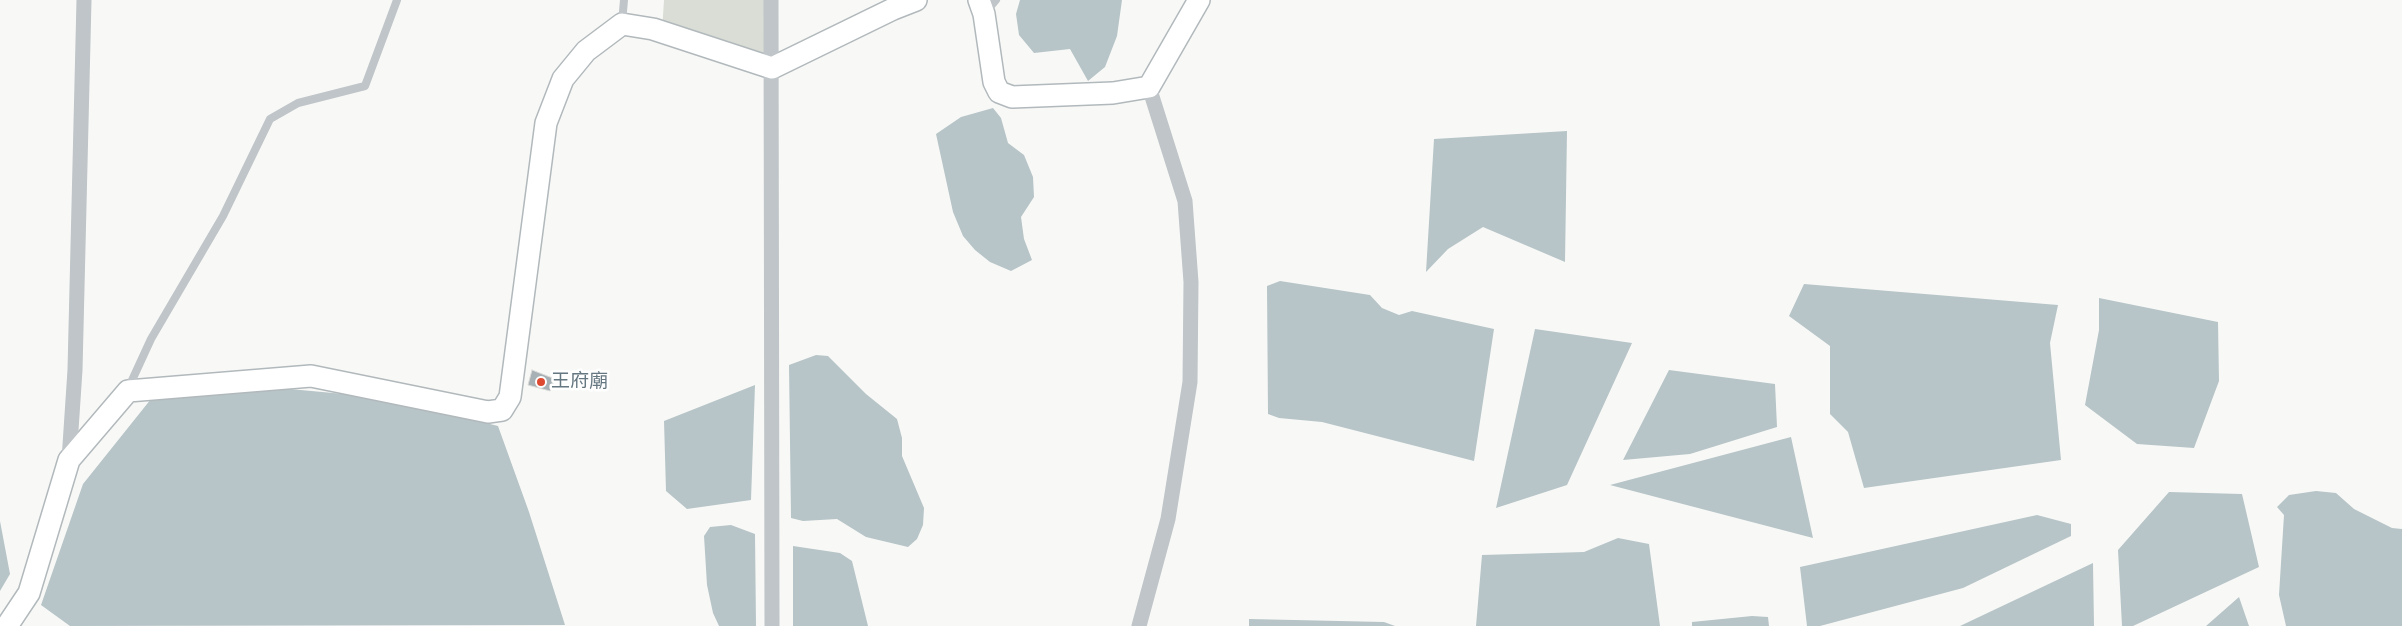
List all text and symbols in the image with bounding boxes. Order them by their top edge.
place label: 王府廟 [551,371,608,393]
marker: 王府廟 [535,376,547,388]

